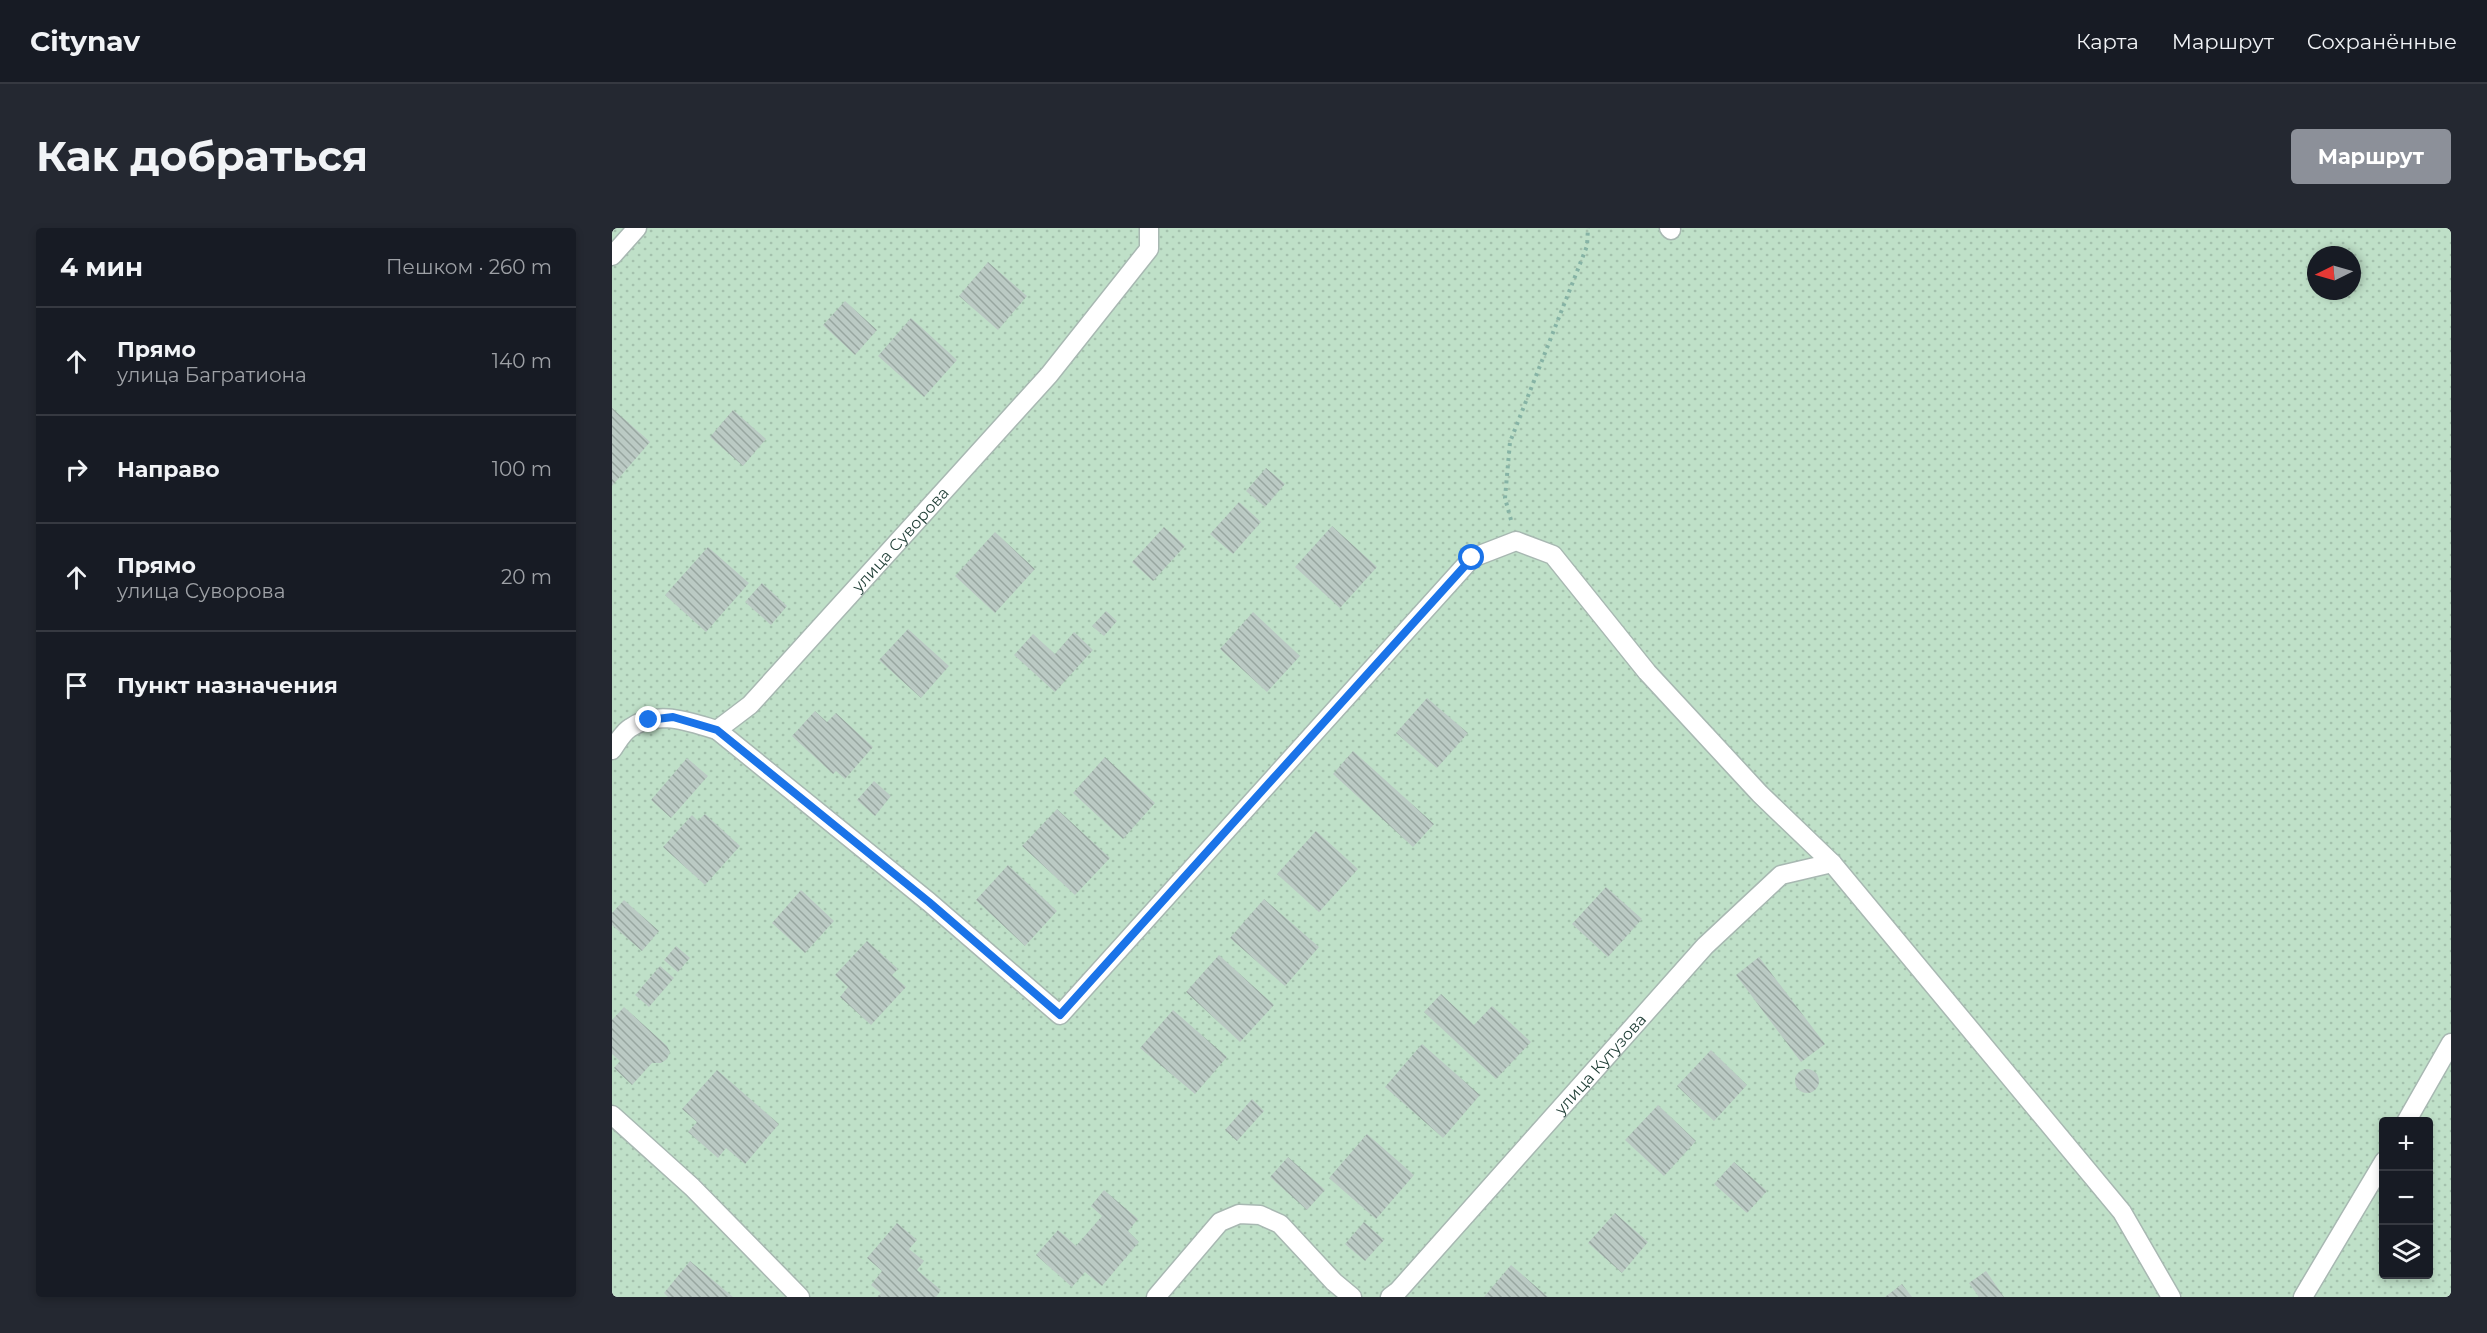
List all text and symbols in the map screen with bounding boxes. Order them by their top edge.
text: Citynav [30,24,140,58]
text: Карта [2076,29,2139,54]
text: Маршрут [2172,29,2274,54]
text: Сохранённые [2307,29,2457,54]
button: Маршрут [2291,129,2451,184]
text: Как добраться [36,130,368,182]
north arrow [2307,246,2361,300]
text: 4 мин [60,251,143,283]
text: Пешком · 260 m [386,255,552,279]
text: Прямо [117,336,196,363]
icon: ahead [60,345,93,378]
text: 140 m [492,349,552,373]
text: улица Багратиона [117,363,307,387]
icon: right [60,453,93,486]
text: Направо [117,456,220,483]
text: 100 m [492,457,552,481]
street label: улица Суворова [848,483,953,597]
route start [1458,544,1484,570]
text: Прямо [117,552,196,579]
icon: ahead [60,561,93,594]
text: 20 m [501,565,552,589]
text: улица Суворова [117,579,285,603]
icon: arrive [60,669,93,702]
text: Пункт назначения [117,672,338,699]
route end [635,706,661,732]
street label: улица Кутузова [1550,1010,1650,1119]
map controls [2379,1117,2433,1279]
button: + [2379,1117,2433,1171]
button: − [2379,1171,2433,1225]
button: layers [2379,1225,2433,1279]

